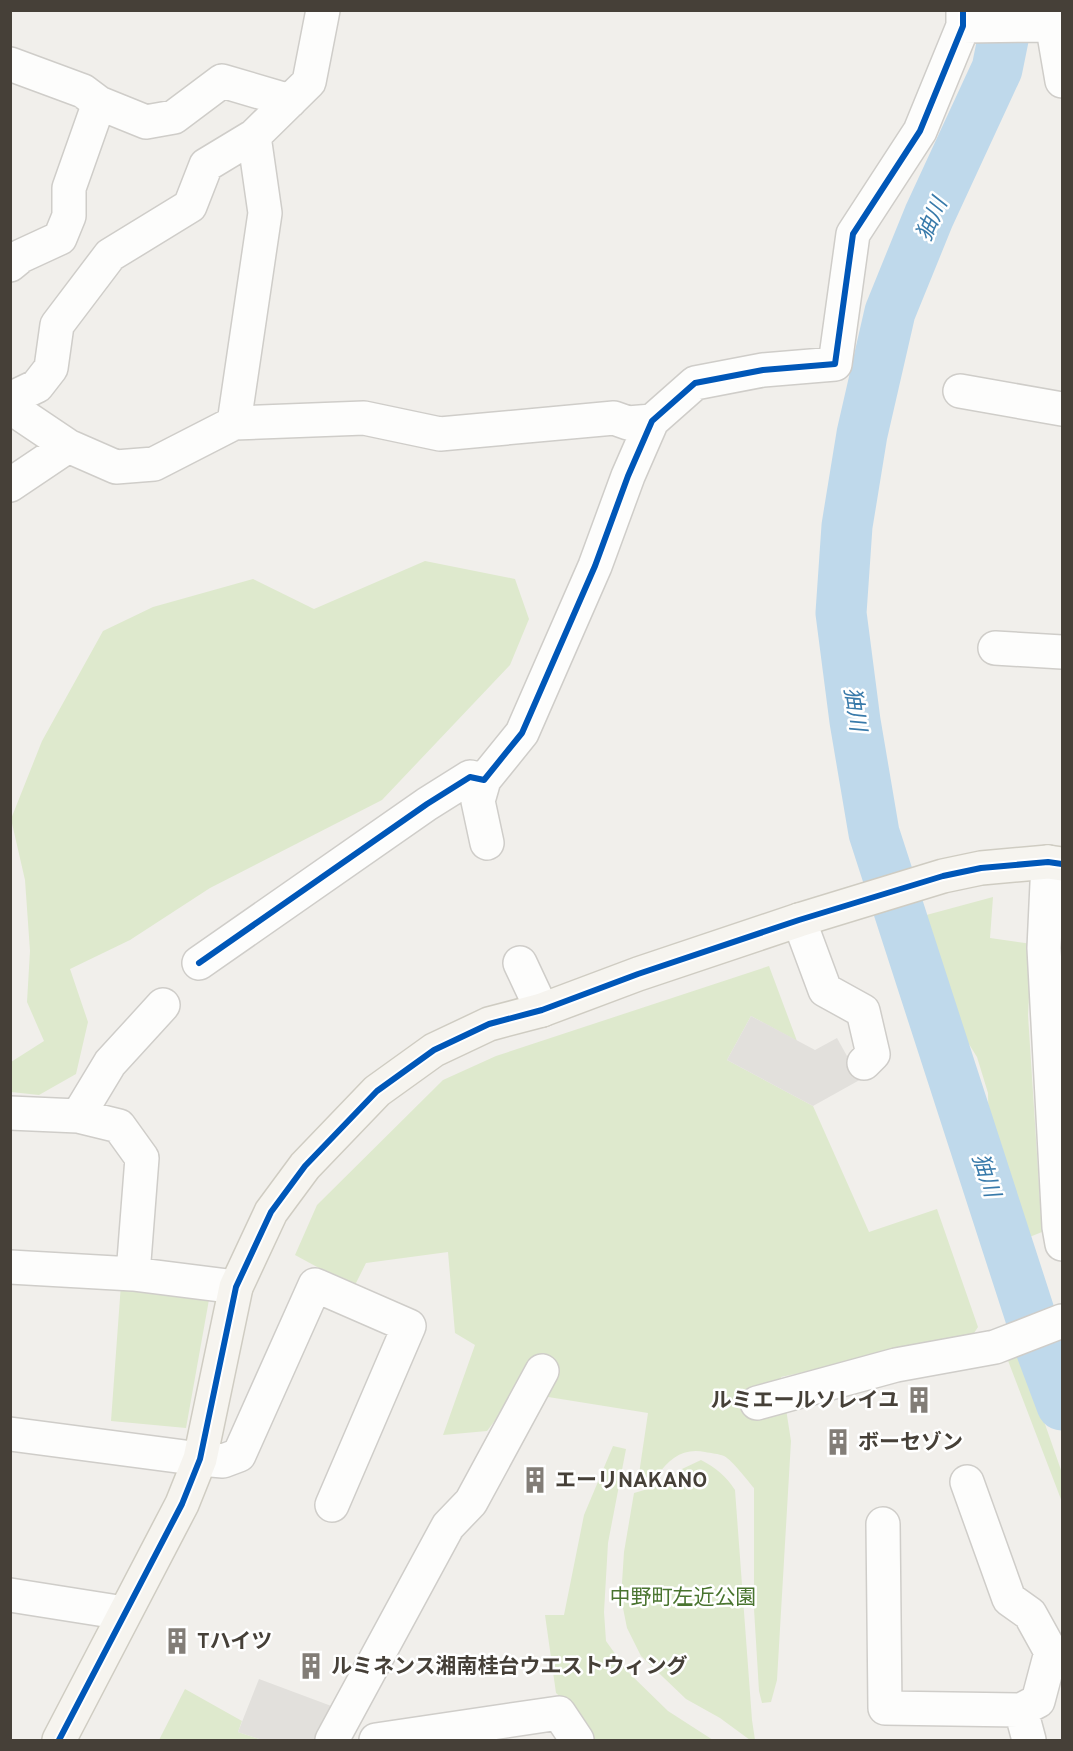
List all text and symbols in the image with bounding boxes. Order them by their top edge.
water label: 㹨川 [912,193,955,246]
water label: 㹨川 [837,686,871,735]
water label: 㹨川 [965,1151,1005,1203]
building icon: ルミエールソレイユ [904,1385,934,1415]
place label: ルミエールソレイユ [710,1388,899,1415]
building icon: ボーセゾン [823,1427,853,1457]
place label: ボーセゾン [858,1430,963,1457]
building icon: エーリNAKANO [520,1465,550,1495]
place label: エーリNAKANO [555,1468,708,1495]
park label: 中野町左近公園 [610,1585,757,1612]
building icon: Tハイツ [162,1626,192,1656]
place label: Tハイツ [197,1629,272,1656]
building icon: ルミネンス湘南桂台ウエストウィング [296,1651,326,1681]
place label: ルミネンス湘南桂台ウエストウィング [331,1654,688,1681]

